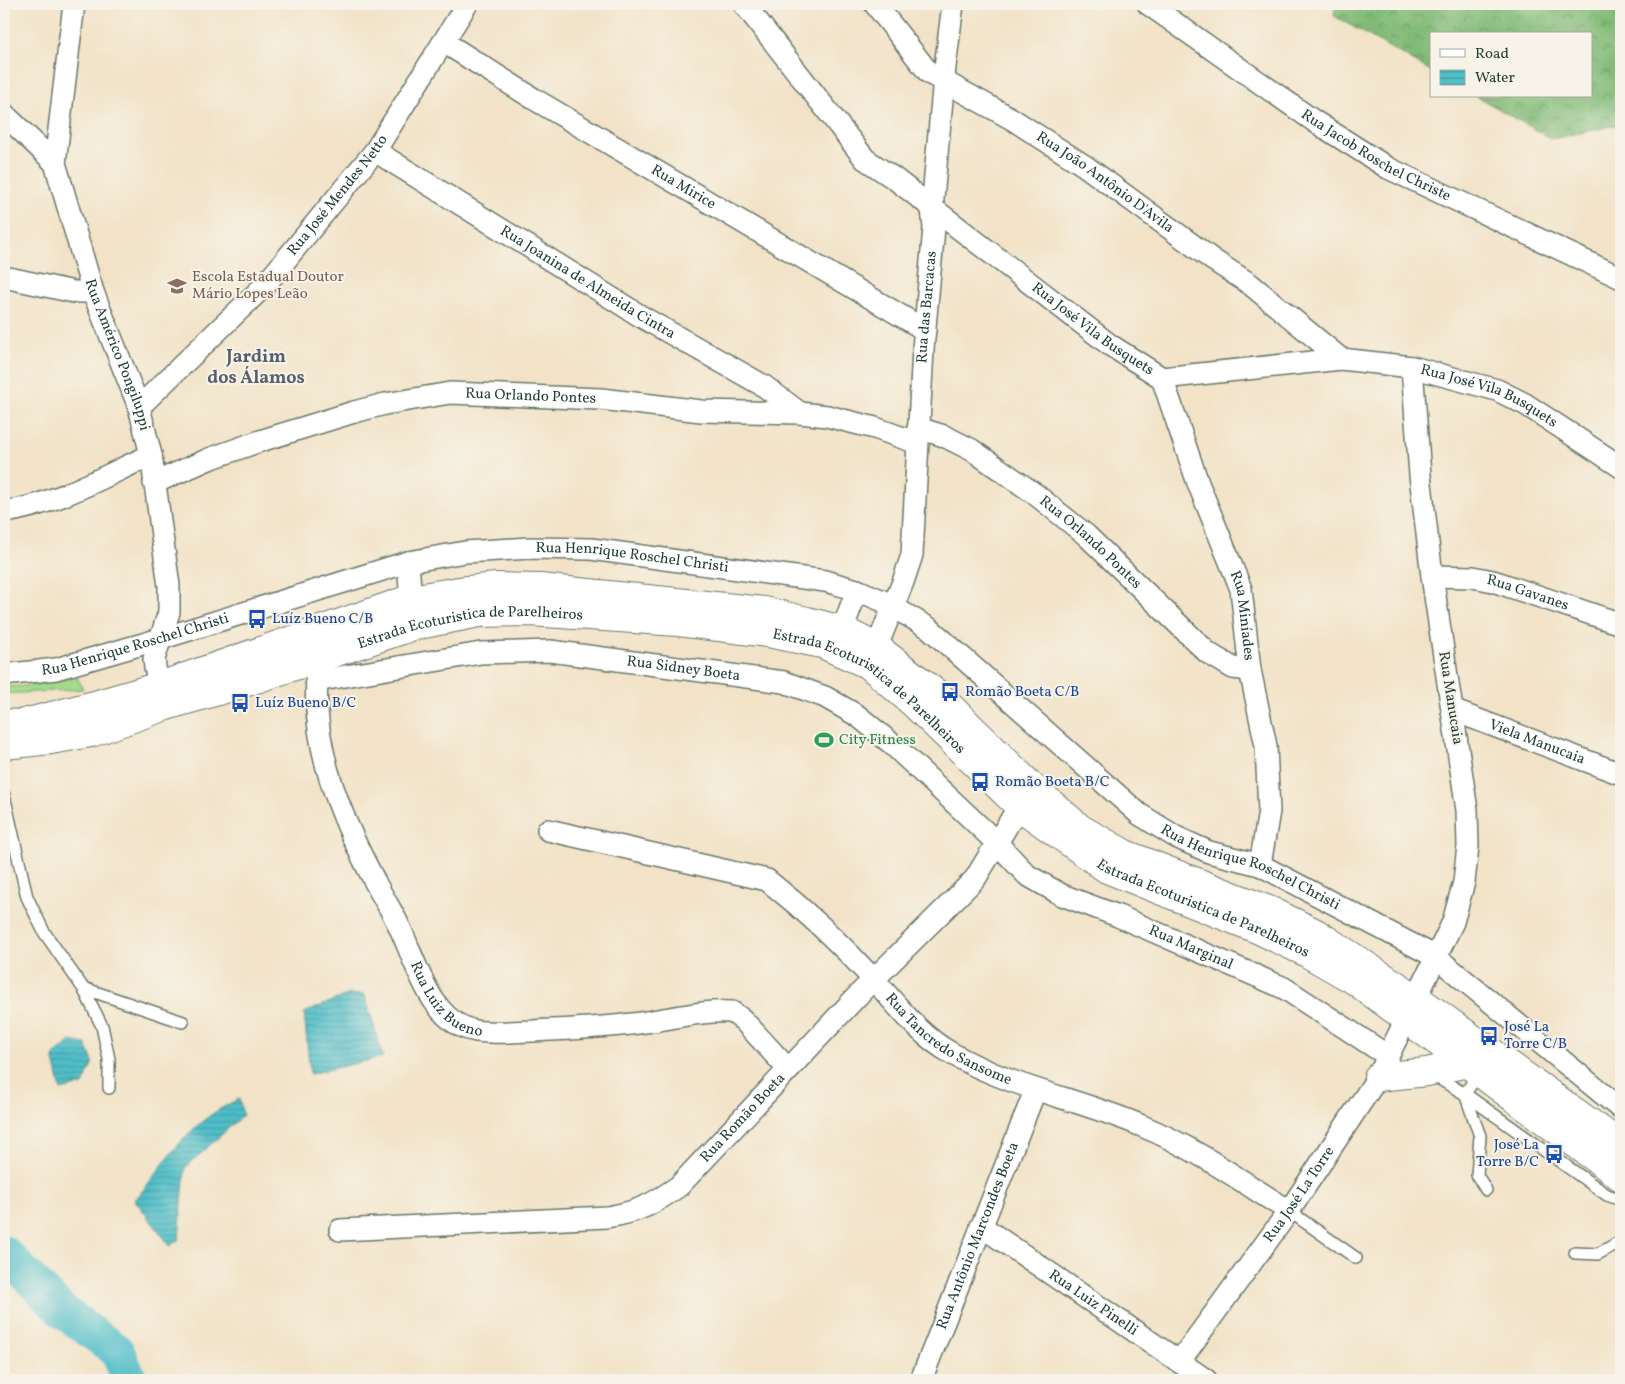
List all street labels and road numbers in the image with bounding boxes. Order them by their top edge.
street label: Rua Jacob Roschel Christe [1296,104,1454,207]
street label: Rua João Antônio D'Avila [1032,127,1178,238]
street label: Rua José Mendes Netto [283,131,393,260]
street label: Rua Mirice [647,160,720,215]
street label: Rua Joanina de Almeida Cintra [496,221,679,344]
street label: Rua das Barcacas [912,250,942,364]
street label: Rua Américo Pongiluppi [79,276,155,433]
street label: Rua José Vila Busquets [1027,278,1158,381]
street label: Rua José Vila Busquets [1418,359,1562,433]
street label: Rua Orlando Pontes [465,383,596,409]
street label: Rua Orlando Pontes [1035,491,1146,594]
street label: Rua Henrique Roschel Christi [535,538,730,578]
street label: Rua Miníades [1224,568,1259,662]
street label: Rua Gavanes [1485,570,1571,616]
street label: Estrada Ecoturistica de Parelheiros [355,601,584,655]
street label: Rua Henrique Roschel Christi [40,608,231,681]
street label: Estrada Ecoturistica de Parelheiros [771,624,970,759]
street label: Rua Manucaia [1432,650,1468,746]
street label: Rua Sidney Boeta [625,651,742,687]
street label: Viela Manucaia [1486,714,1588,770]
street label: Rua Henrique Roschel Christi [1156,819,1344,916]
street label: Estrada Ecoturistica de Parelheiros [1092,854,1313,963]
street label: Rua Marginal [1145,920,1236,975]
street label: Rua Luiz Bueno [405,958,484,1042]
street label: Rua Tancredo Sansome [880,989,1015,1091]
street label: Rua Romão Boeta [696,1068,790,1167]
street label: Rua Antônio Marcondes Boeta [931,1139,1024,1333]
street label: Rua José La Torre [1259,1142,1340,1247]
street label: Rua Luiz Pinelli [1044,1265,1142,1341]

